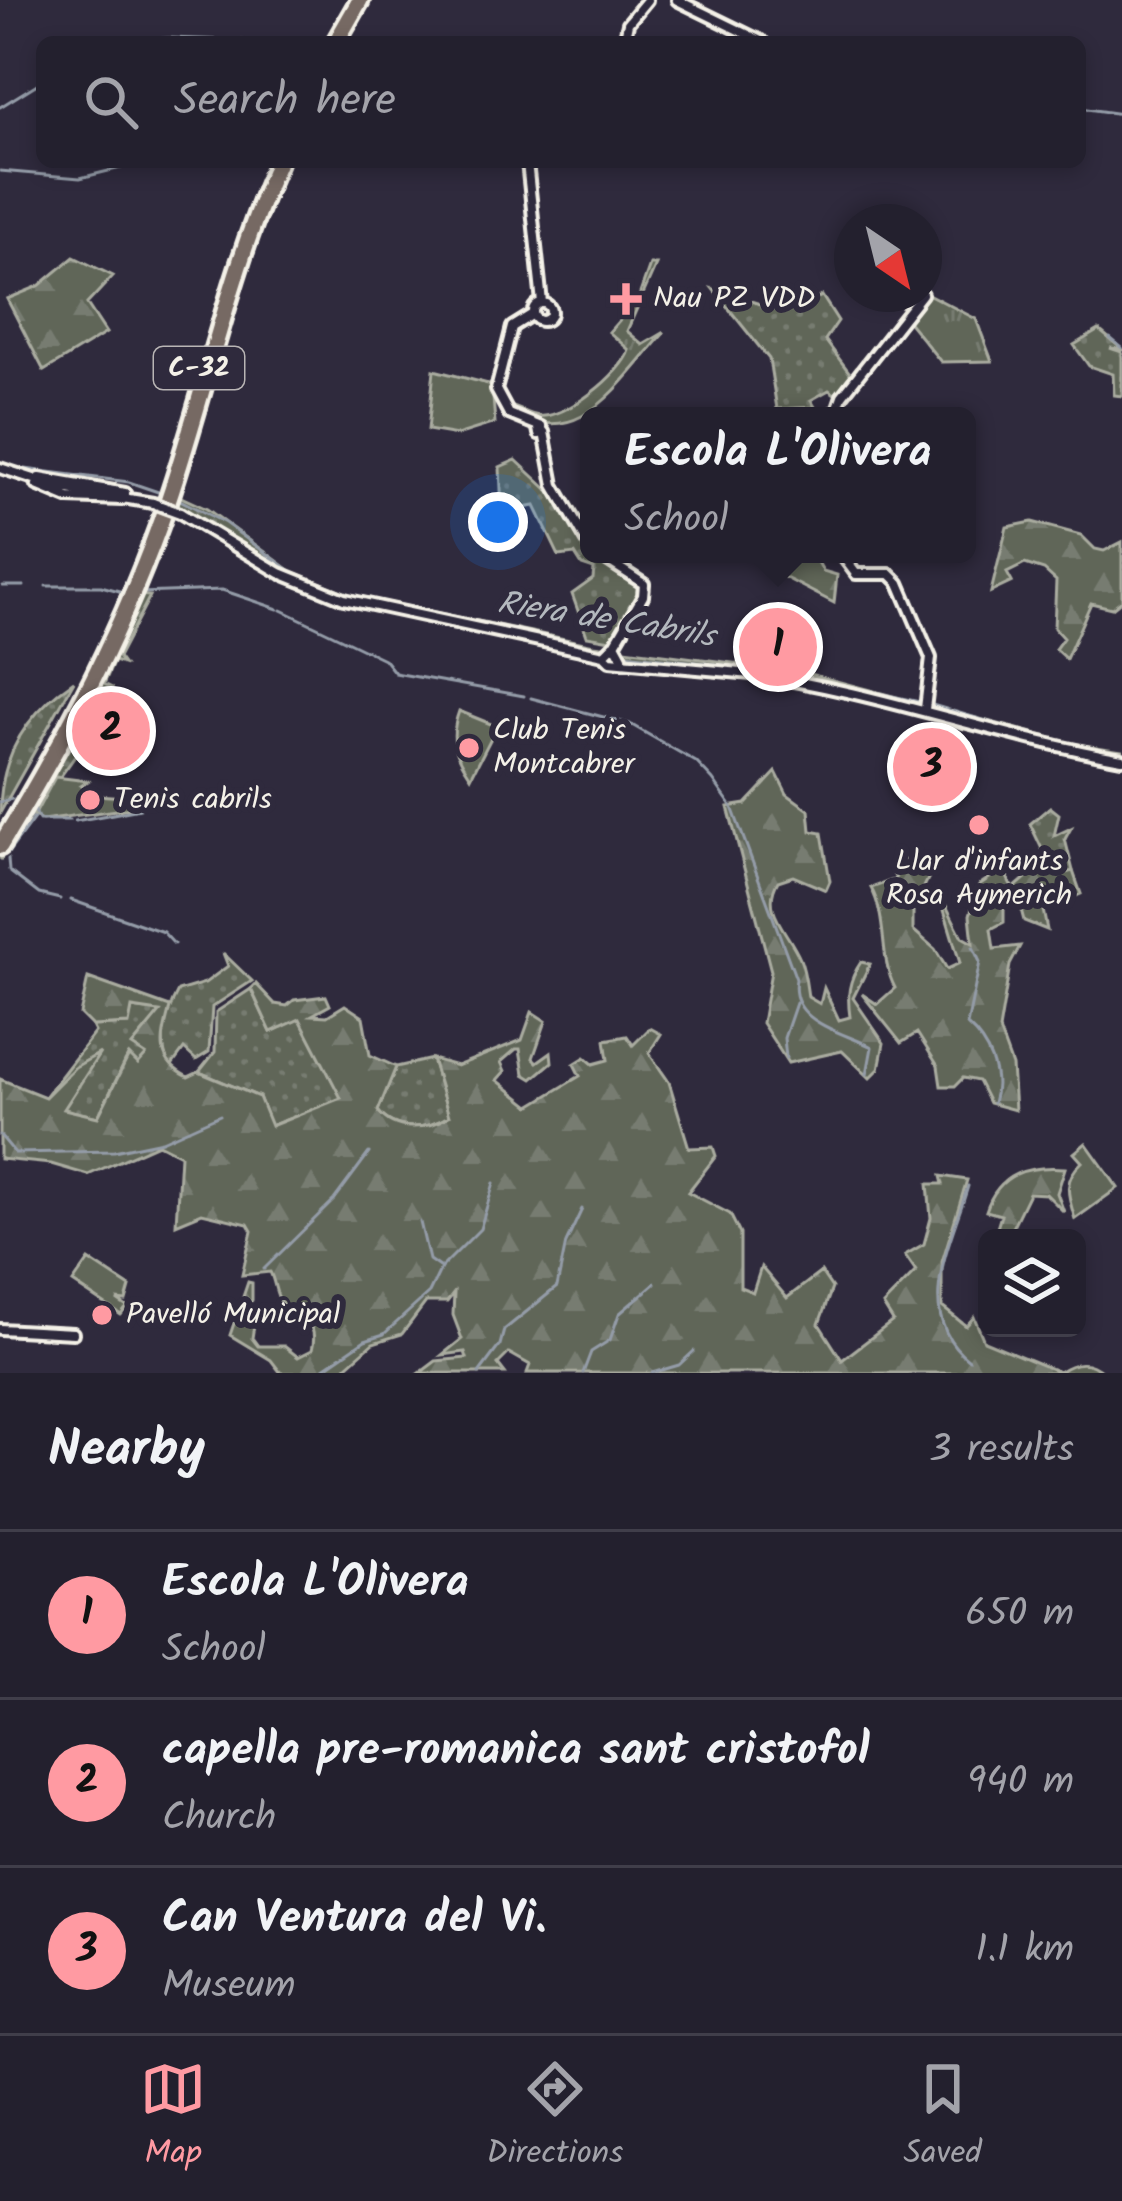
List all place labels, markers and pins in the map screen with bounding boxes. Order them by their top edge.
place label: Nau PZ VDD [653,275,815,323]
marker: Nau PZ VDD [610,283,642,315]
pin: 1 [739,602,817,692]
pin: 2 [72,686,150,776]
place label: Club Tenis Montcabrer [493,707,636,789]
pin: 3 [893,722,971,812]
marker: Club Tenis Montcabrer [456,735,482,761]
place label: Tenis cabrils [114,776,272,824]
marker: Tenis cabrils [77,787,103,813]
marker: Llar d'infants Rosa Aymerich [966,812,992,838]
place label: Llar d'infants Rosa Aymerich [886,838,1072,920]
place label: Pavelló Municipal [126,1291,340,1339]
marker: Pavelló Municipal [89,1302,115,1328]

